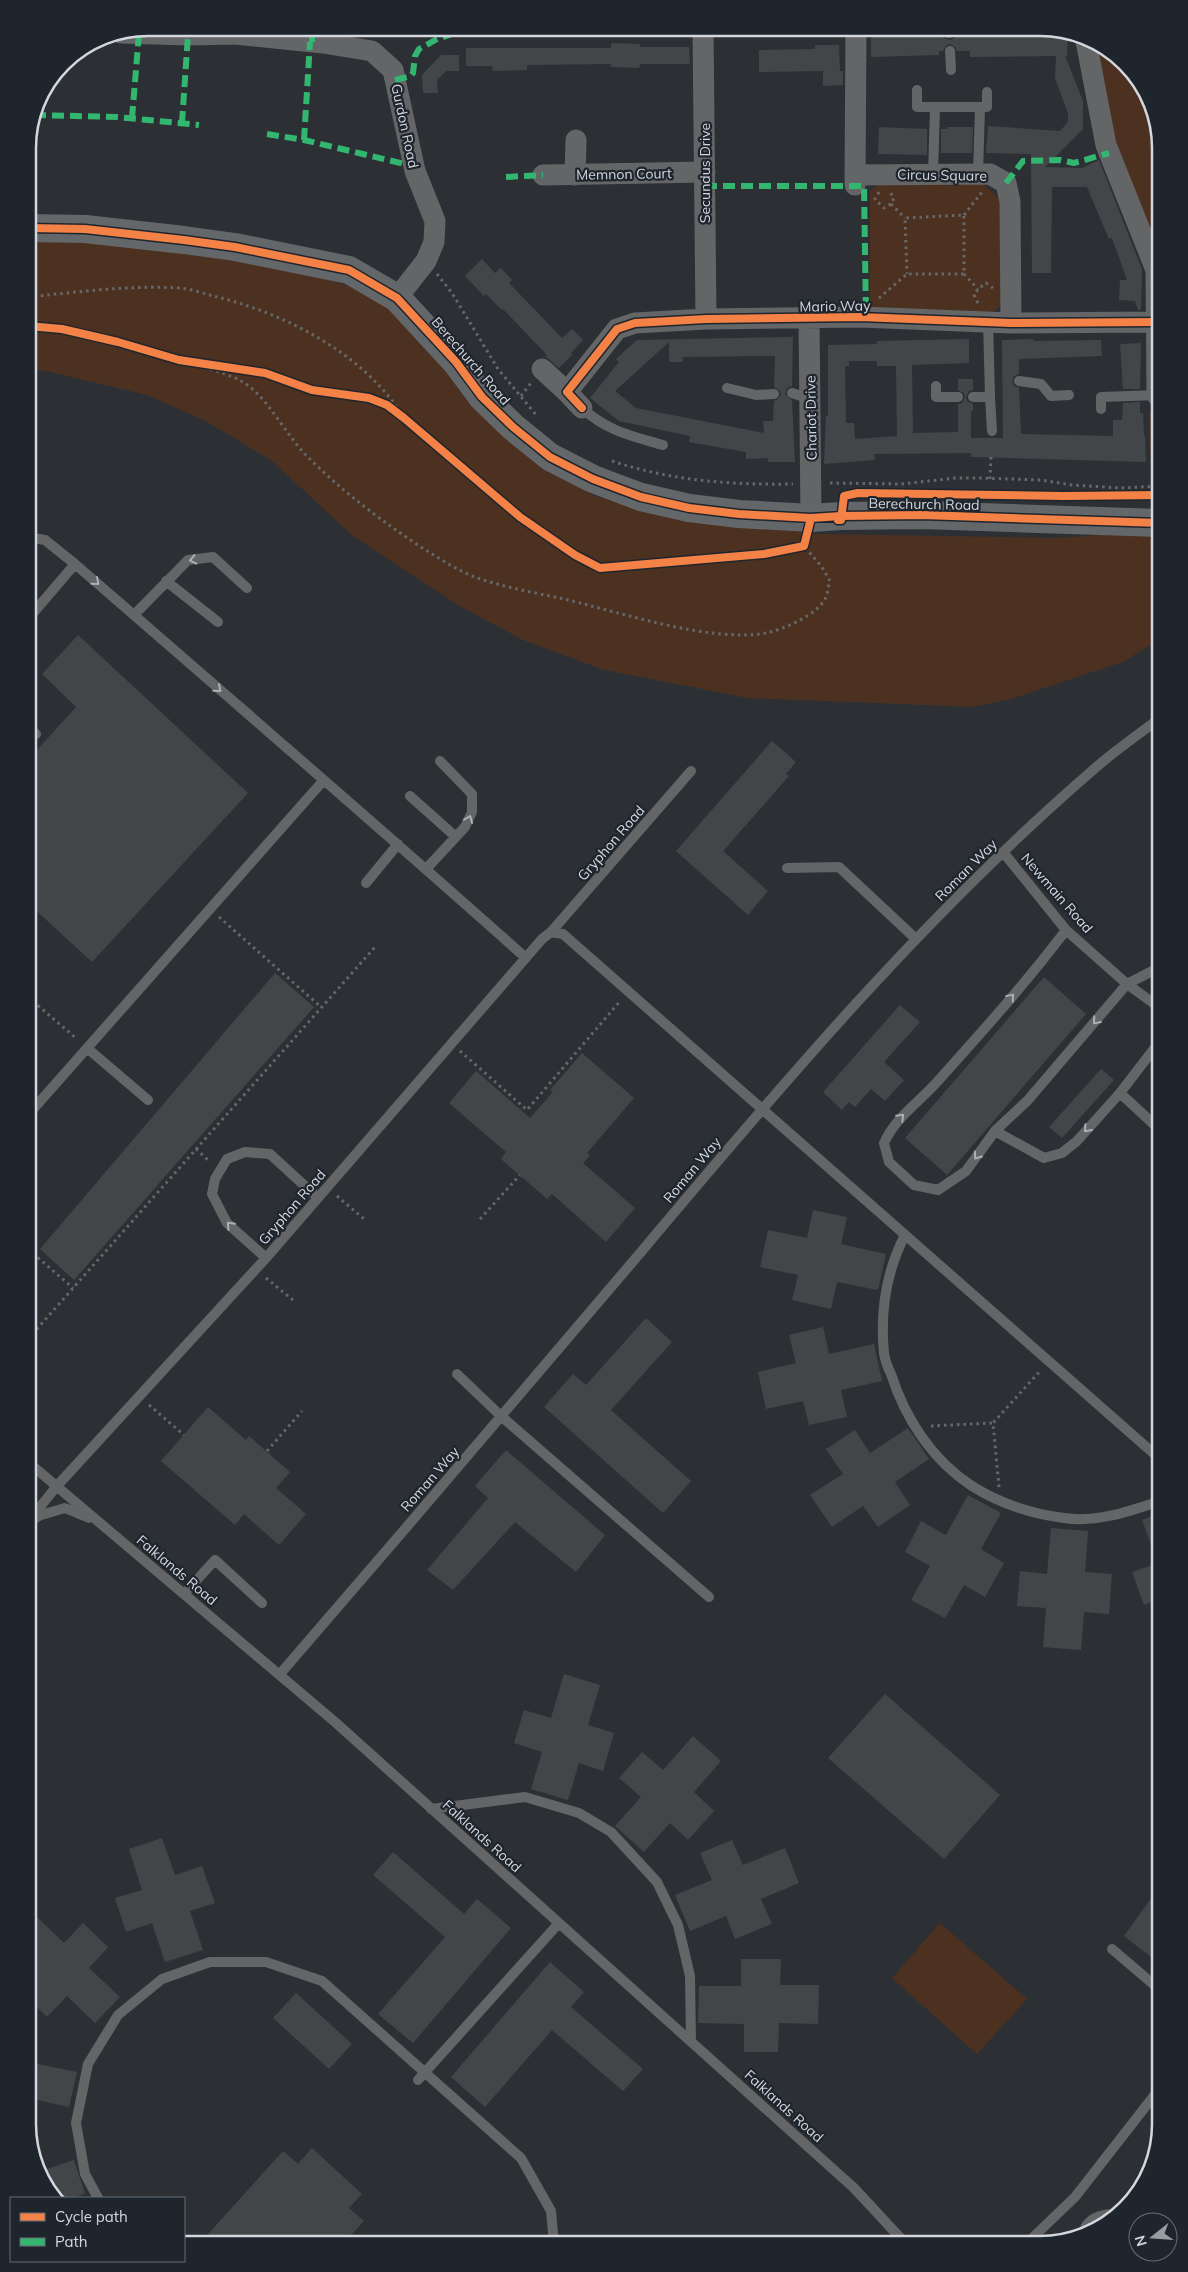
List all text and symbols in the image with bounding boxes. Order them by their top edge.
street label: Gurdon Road [387,82,423,170]
street label: Secundus Drive [696,123,714,223]
street label: Memnon Court [576,164,672,184]
street label: Circus Square [897,165,987,185]
street label: Mario Way [799,296,871,316]
street label: Berechurch Road [428,313,514,409]
street label: Chariot Drive [801,375,821,461]
street label: Berechurch Road [868,494,980,514]
one-way arrow [189,555,198,565]
one-way arrow [90,576,99,585]
one-way arrow [213,683,222,692]
street label: Gryphon Road [573,802,649,884]
one-way arrow [462,815,473,824]
street label: Roman Way [931,835,1001,905]
street label: Newmain Road [1017,849,1097,937]
one-way arrow [1005,994,1014,1003]
one-way arrow [1093,1016,1102,1025]
one-way arrow [896,1114,905,1123]
one-way arrow [1084,1124,1093,1133]
street label: Roman Way [659,1133,725,1207]
one-way arrow [974,1150,982,1159]
street label: Gryphon Road [254,1166,330,1248]
one-way arrow [227,1222,236,1231]
street label: Roman Way [397,1442,464,1515]
street label: Falklands Road [133,1531,221,1609]
street label: Falklands Road [439,1796,525,1876]
street label: Falklands Road [741,2066,827,2146]
legend [10,2197,185,2262]
text: Cycle path [55,2207,128,2226]
north arrow [1128,2212,1178,2262]
text: Path [55,2232,87,2251]
text: N [1130,2233,1151,2248]

